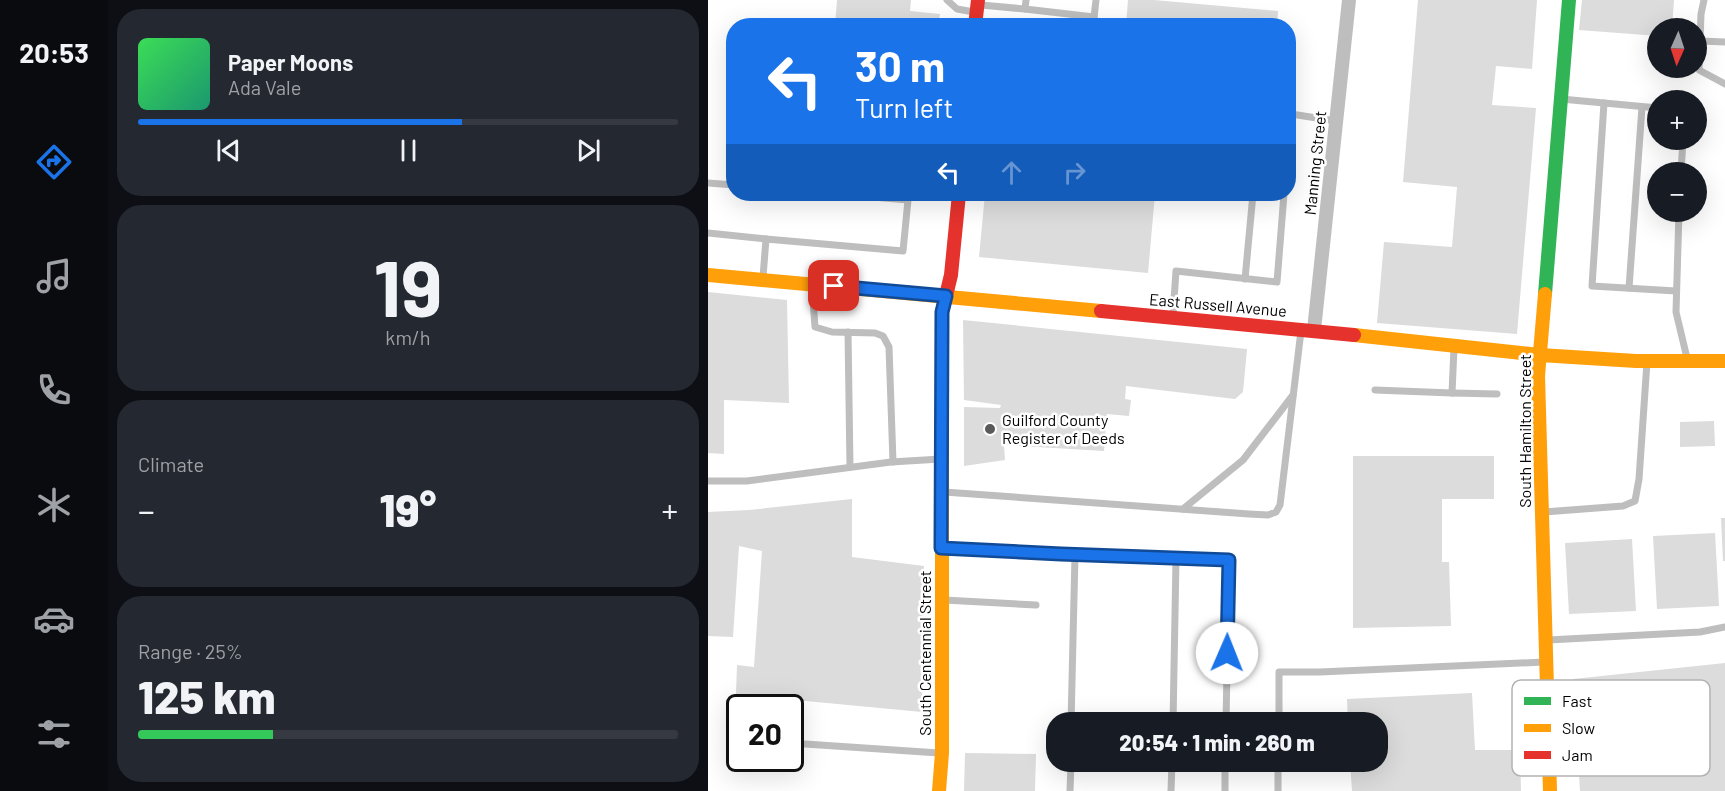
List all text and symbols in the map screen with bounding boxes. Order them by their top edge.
north arrow [1647,18,1707,78]
map controls [1647,18,1707,222]
text: 20:53 [19,36,89,68]
text: 30 m [855,40,945,90]
icon: left [756,42,834,120]
text: Paper Moons [228,49,353,75]
text: Ada Vale [228,75,301,99]
button: + [1647,90,1707,150]
text: Turn left [855,91,953,123]
street label: Manning Street [1300,110,1329,216]
icon: previous [212,134,245,167]
icon: pause [392,134,425,167]
icon: next [572,134,605,167]
icon: directions [33,141,75,183]
icon: left [932,156,965,189]
icon: ahead [995,156,1028,189]
icon: right [1058,156,1091,189]
button: − [1647,162,1707,222]
text: 19 [373,239,443,333]
icon: music [33,255,75,297]
pin [808,260,859,311]
icon: arrive [817,269,850,302]
street label: East Russell Avenue [1148,289,1288,320]
text: km/h [385,325,431,349]
street label: South Hamilton Street [1515,354,1534,508]
icon: phone [33,369,75,411]
place label: Guilford County Register of Deeds [1002,410,1125,447]
marker: Guilford County Register of Deeds [983,422,997,436]
text: Climate [138,452,204,476]
text: 19° [380,482,436,536]
icon: climate [33,484,75,526]
text: − [138,490,155,530]
text: + [662,490,678,530]
street label: South Centennial Street [915,570,934,736]
icon: car [33,598,75,640]
position arrow [1195,621,1259,685]
text: Range · 25% [138,639,243,663]
text: 125 km [138,669,275,723]
legend [1512,680,1710,776]
text: Fast [1562,691,1592,710]
speed limit sign: 20 [726,694,804,772]
icon: filters [33,713,75,755]
text: Slow [1562,718,1595,737]
text: 20:54 · 1 min · 260 m [1119,729,1315,755]
text: Jam [1562,745,1593,764]

